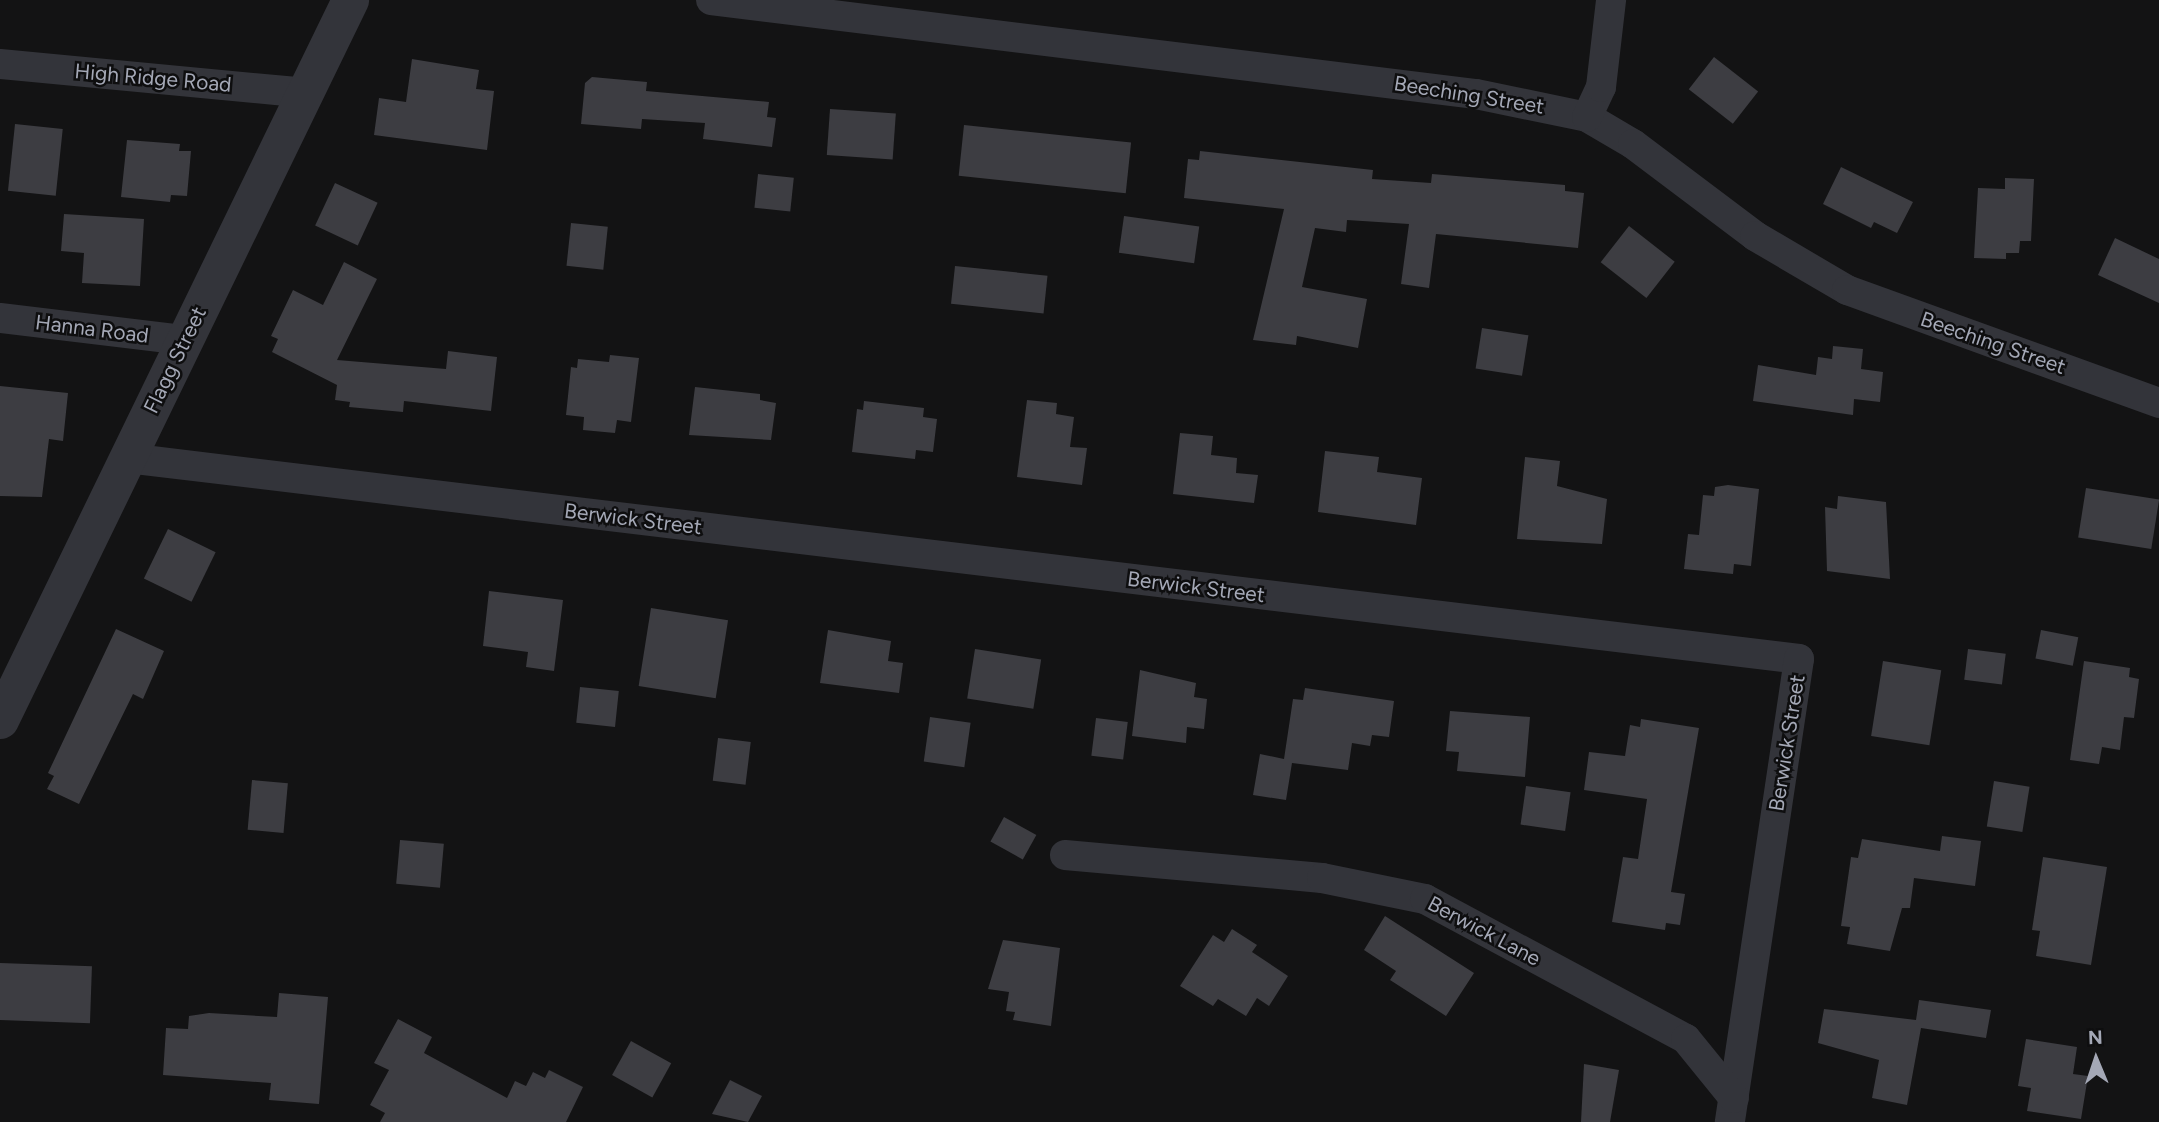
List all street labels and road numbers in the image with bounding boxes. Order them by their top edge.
street label: High Ridge Road [73,59,233,97]
street label: Beeching Street [1392,71,1546,119]
street label: Flagg Street [138,303,212,417]
street label: Beeching Street [1917,306,2069,380]
street label: Hanna Road [34,310,150,348]
street label: Berwick Street [563,498,703,540]
street label: Berwick Street [1126,566,1266,608]
street label: Berwick Street [1764,673,1810,813]
street label: Berwick Lane [1423,891,1545,971]

